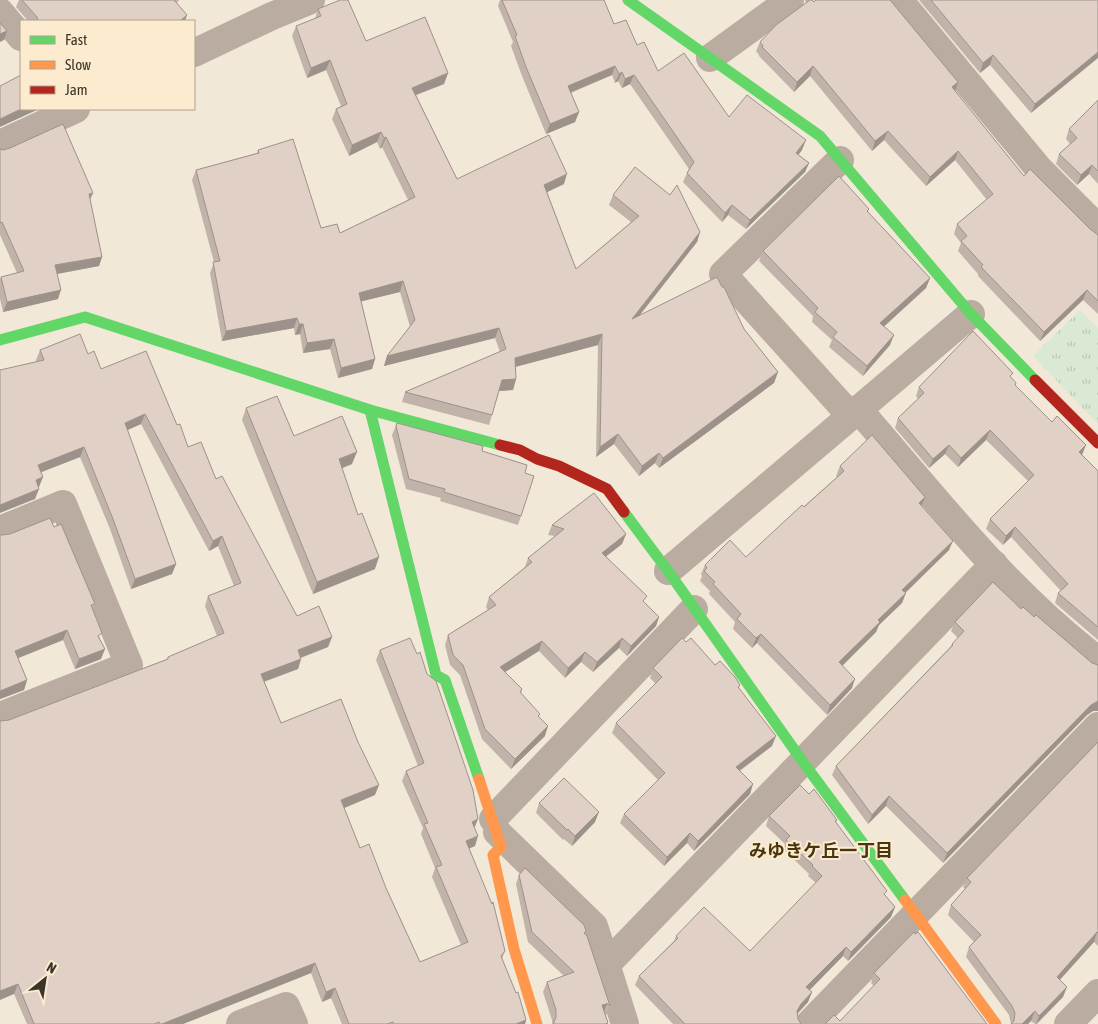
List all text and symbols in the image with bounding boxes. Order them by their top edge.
legend [20,20,195,110]
text: Fast [65,31,87,48]
text: Slow [65,56,91,73]
text: Jam [65,81,88,98]
district label: みゆきケ丘一丁目 [749,840,893,861]
north arrow [20,954,70,1004]
text: N [44,959,59,977]

